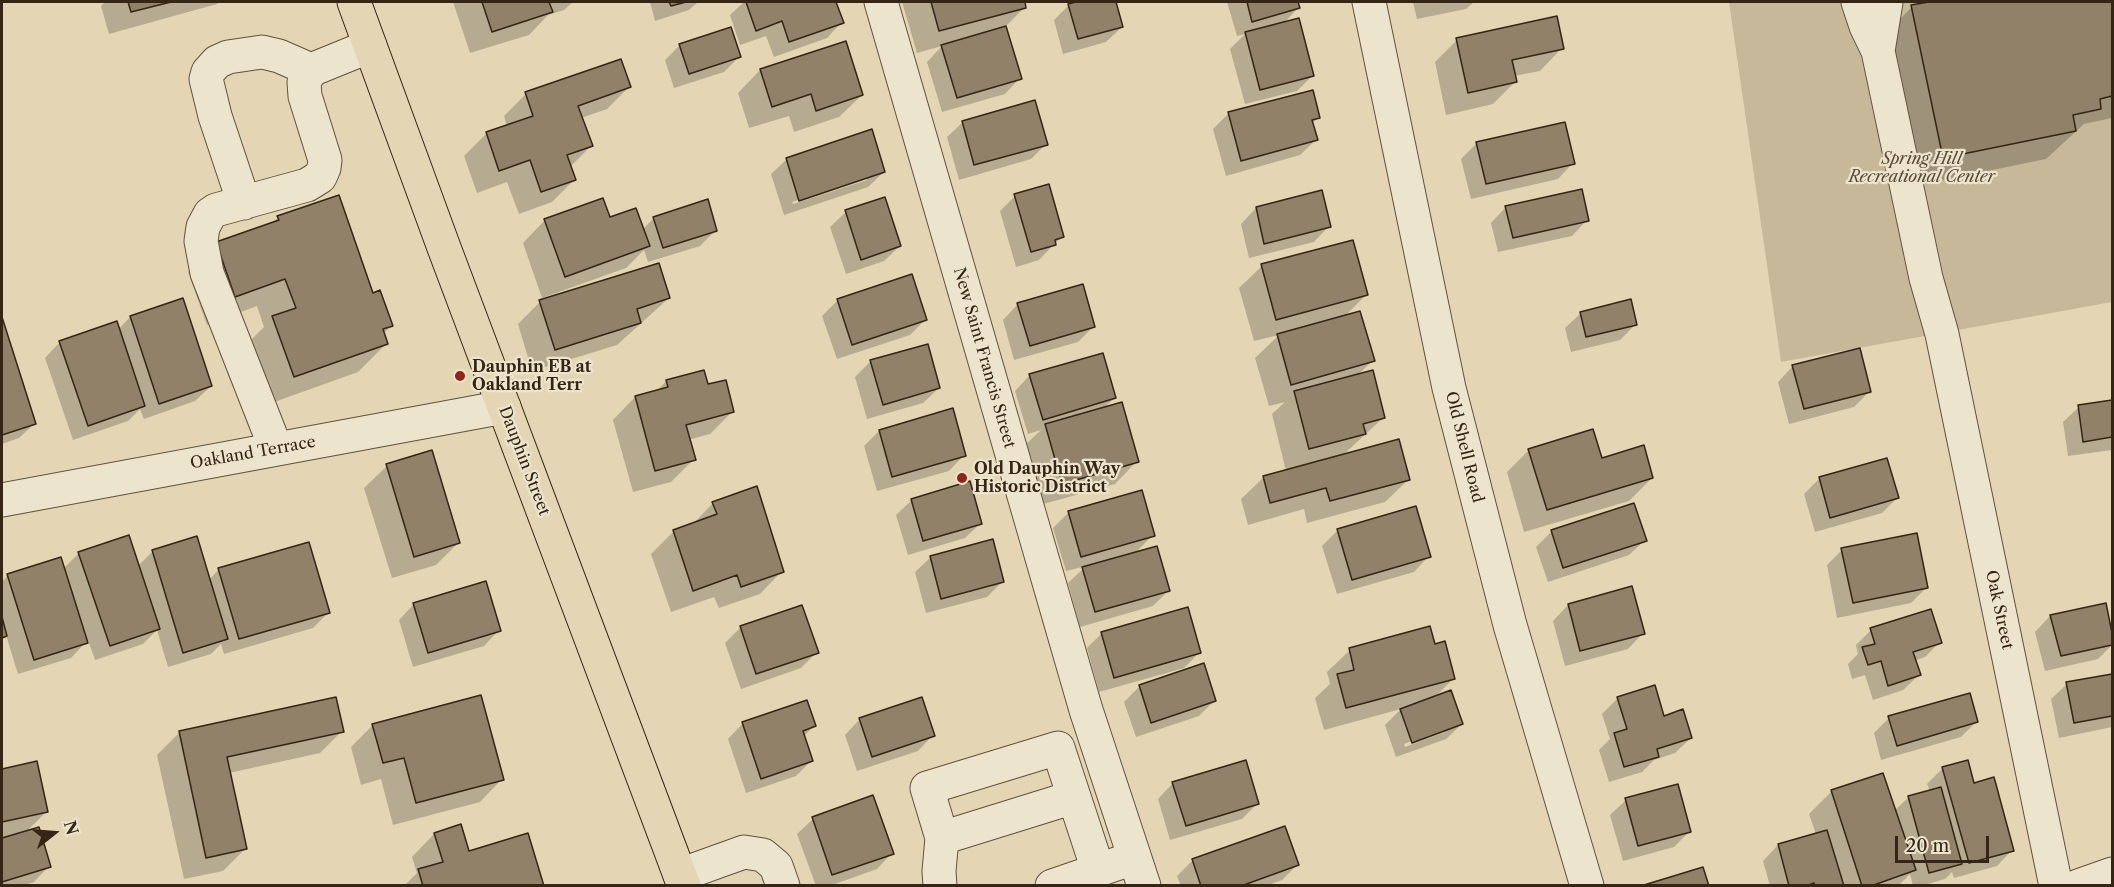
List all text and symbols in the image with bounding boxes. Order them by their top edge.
park label: Spring Hill Recreational Center [1849,149,1995,187]
street label: New Saint Francis Street [949,265,1019,451]
place label: Dauphin EB at Oakland Terr [472,357,591,395]
marker: Dauphin EB at Oakland Terr [453,369,467,383]
street label: Old Shell Road [1441,389,1487,505]
street label: Dauphin Street [494,404,554,518]
street label: Oakland Terrace [189,433,317,473]
place label: Old Dauphin Way Historic District [974,459,1120,497]
marker: Old Dauphin Way Historic District [955,471,969,485]
street label: Oak Street [1981,569,2017,651]
north arrow [24,803,84,863]
text: N [60,818,83,837]
scale bar [1898,824,1992,862]
text: 20 m [1906,835,1949,857]

